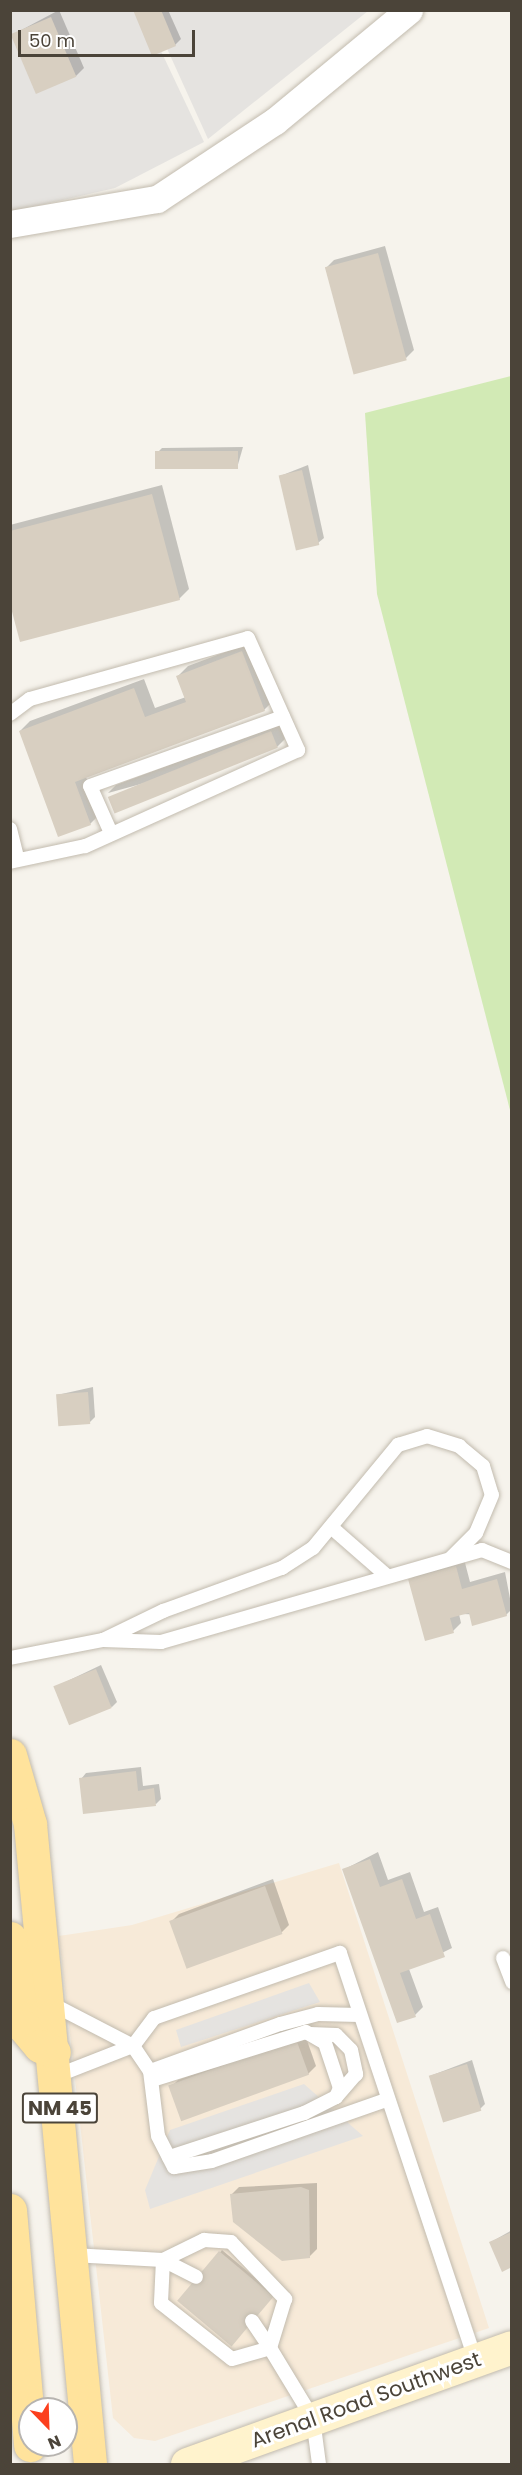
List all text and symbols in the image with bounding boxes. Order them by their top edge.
scale bar [21,18,198,56]
text: 50 m [29,28,75,53]
road number: NM 45 [21,2091,99,2125]
street label: Arenal Road Southwest [248,2347,484,2453]
north arrow [18,2397,78,2457]
text: N [44,2429,64,2455]

